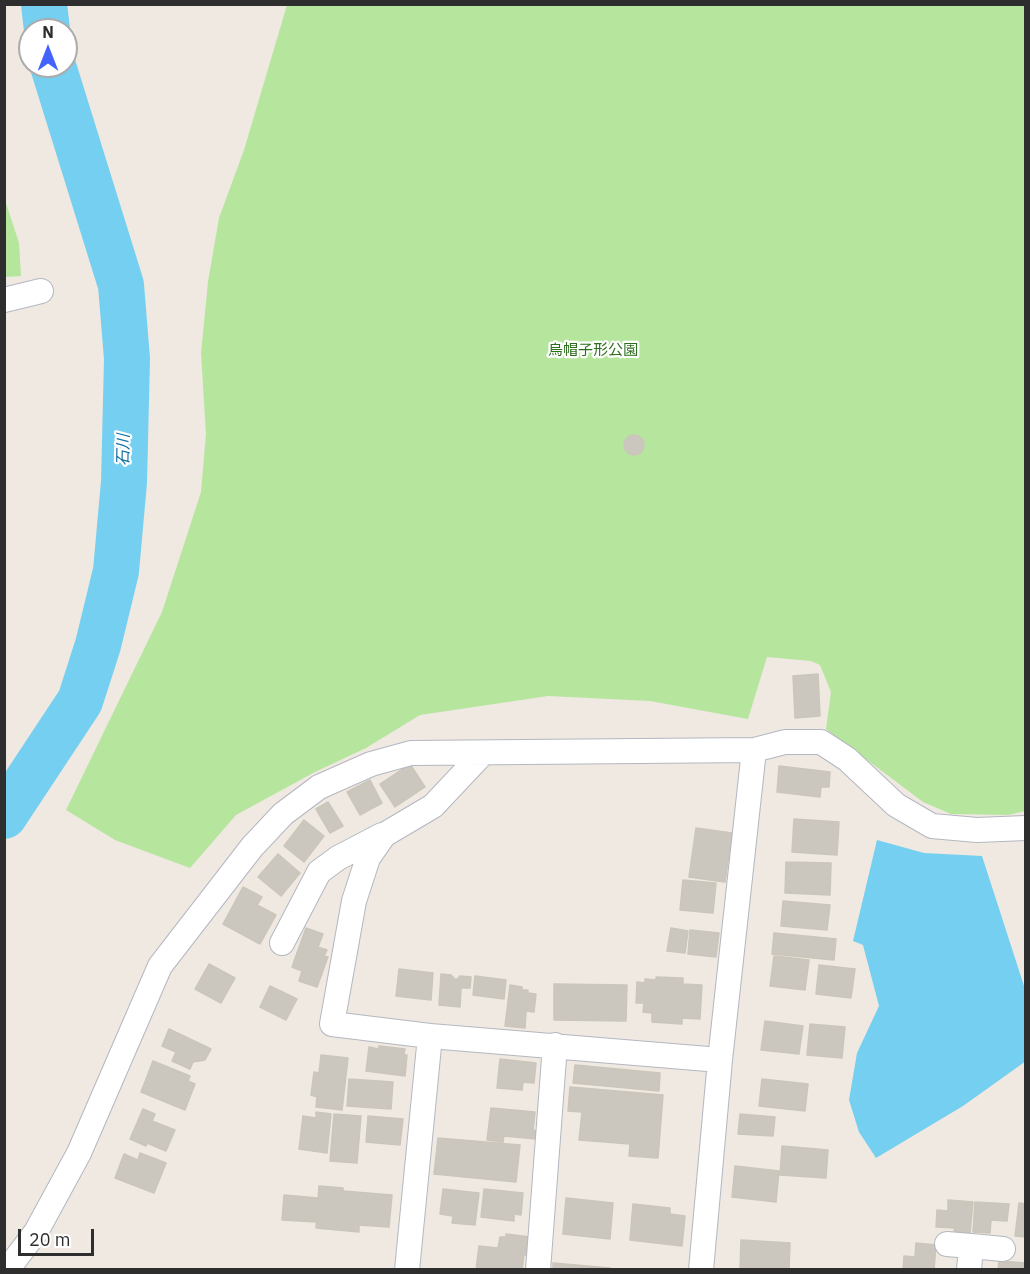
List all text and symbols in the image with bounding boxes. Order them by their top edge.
north arrow [18,18,78,78]
text: N [42,22,54,42]
park label: 烏帽子形公園 [548,342,638,360]
water label: 石川 [114,434,134,466]
scale bar [21,1217,98,1255]
text: 20 m [29,1228,71,1251]

